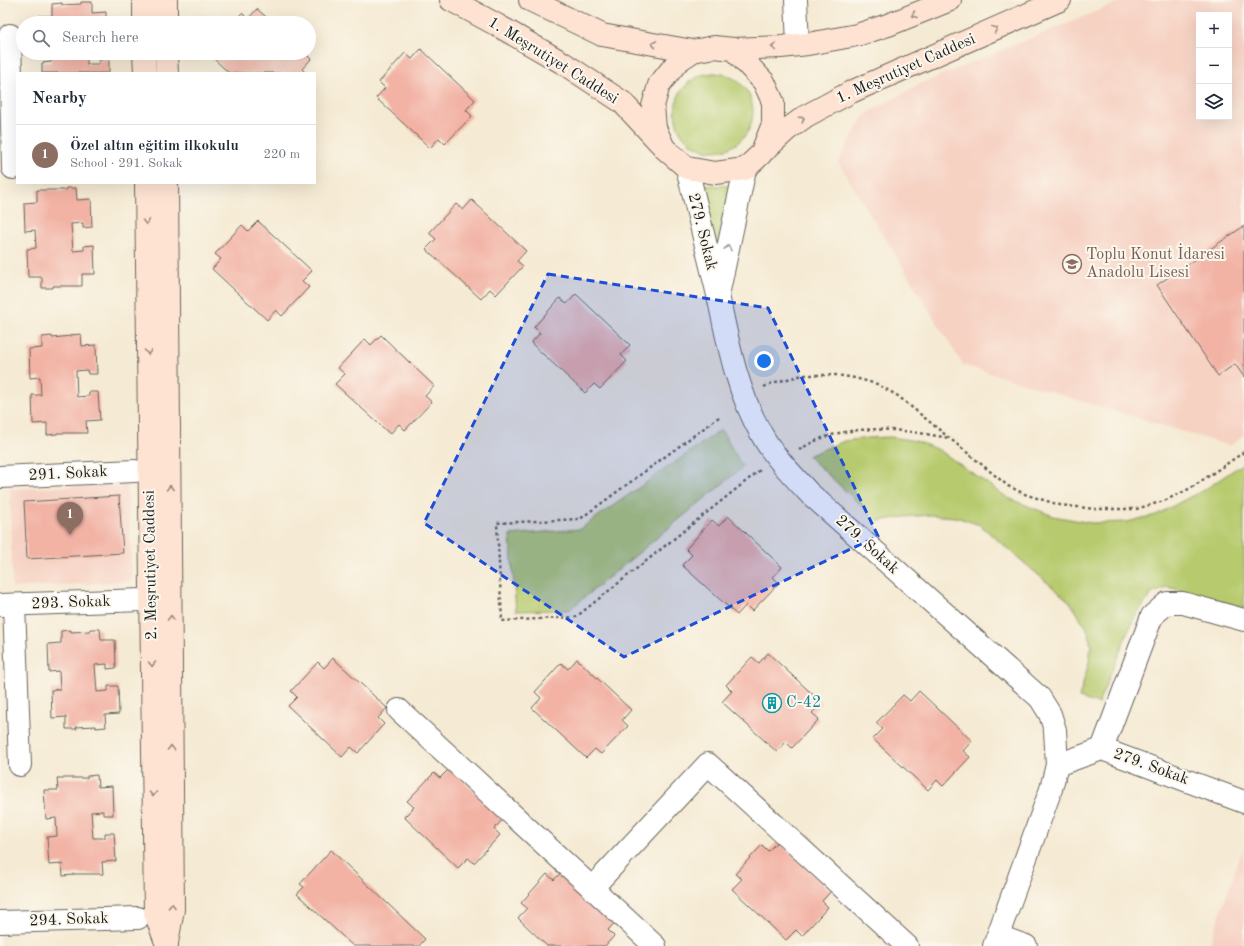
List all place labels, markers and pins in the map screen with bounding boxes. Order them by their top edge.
place label: Toplu Konut İdaresi Anadolu Lisesi [1086,243,1225,281]
school or university icon: Toplu Konut İdaresi Anadolu Lisesi [1061,253,1083,275]
pin: 1 [57,502,83,535]
building icon: C-42 [761,692,783,714]
place label: C-42 [786,695,821,711]

